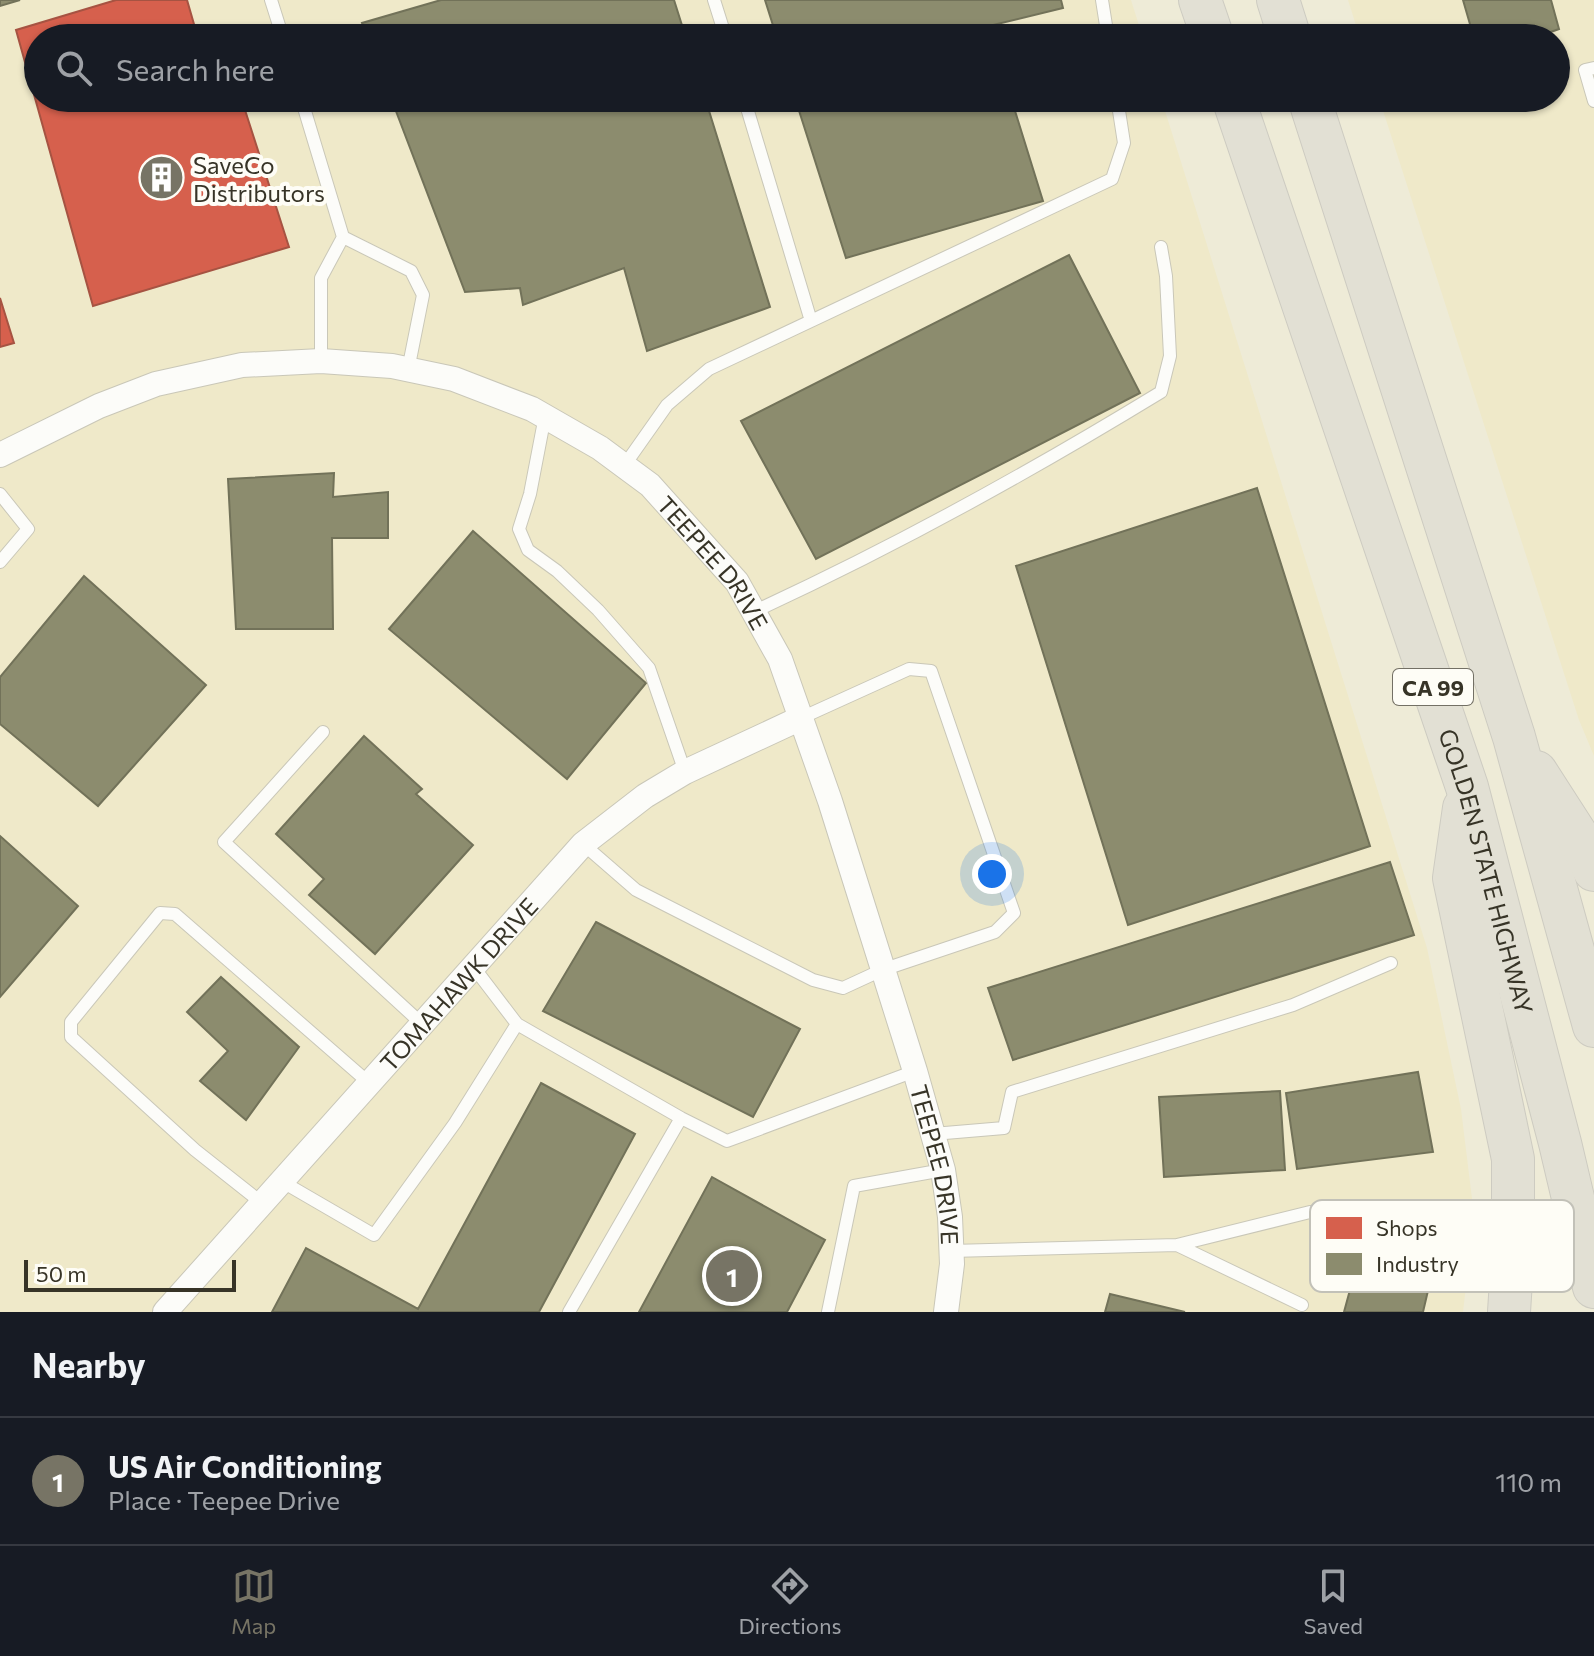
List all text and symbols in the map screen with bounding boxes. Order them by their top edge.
search box [24,24,1570,112]
icon: search [52,46,96,90]
text: Search here [116,50,275,87]
place label: SaveCo Distributors [193,150,325,207]
building icon: SaveCo Distributors [138,154,186,202]
street label: TEEPEE DRIVE [652,489,775,634]
road number: CA 99 [1393,669,1473,705]
street label: GOLDEN STATE HIGHWAY [1434,725,1540,1017]
your location [972,854,1012,894]
street label: TOMAHAWK DRIVE [373,891,543,1077]
street label: TEEPEE DRIVE [905,1081,966,1245]
legend [1310,1200,1574,1292]
text: Shops [1376,1214,1437,1241]
pin: 1 [706,1246,758,1306]
text: Industry [1376,1250,1459,1277]
scale bar [24,1256,236,1292]
text: 50 m [36,1260,86,1287]
text: Nearby [32,1343,146,1385]
text: US Air Conditioning [108,1447,382,1484]
text: 1 [52,1466,64,1497]
text: 110 m [1495,1466,1562,1497]
text: Place · Teepee Drive [108,1484,340,1515]
tab: Map [231,1564,276,1639]
tab: Directions [738,1564,842,1639]
tab: Saved [1304,1564,1363,1639]

